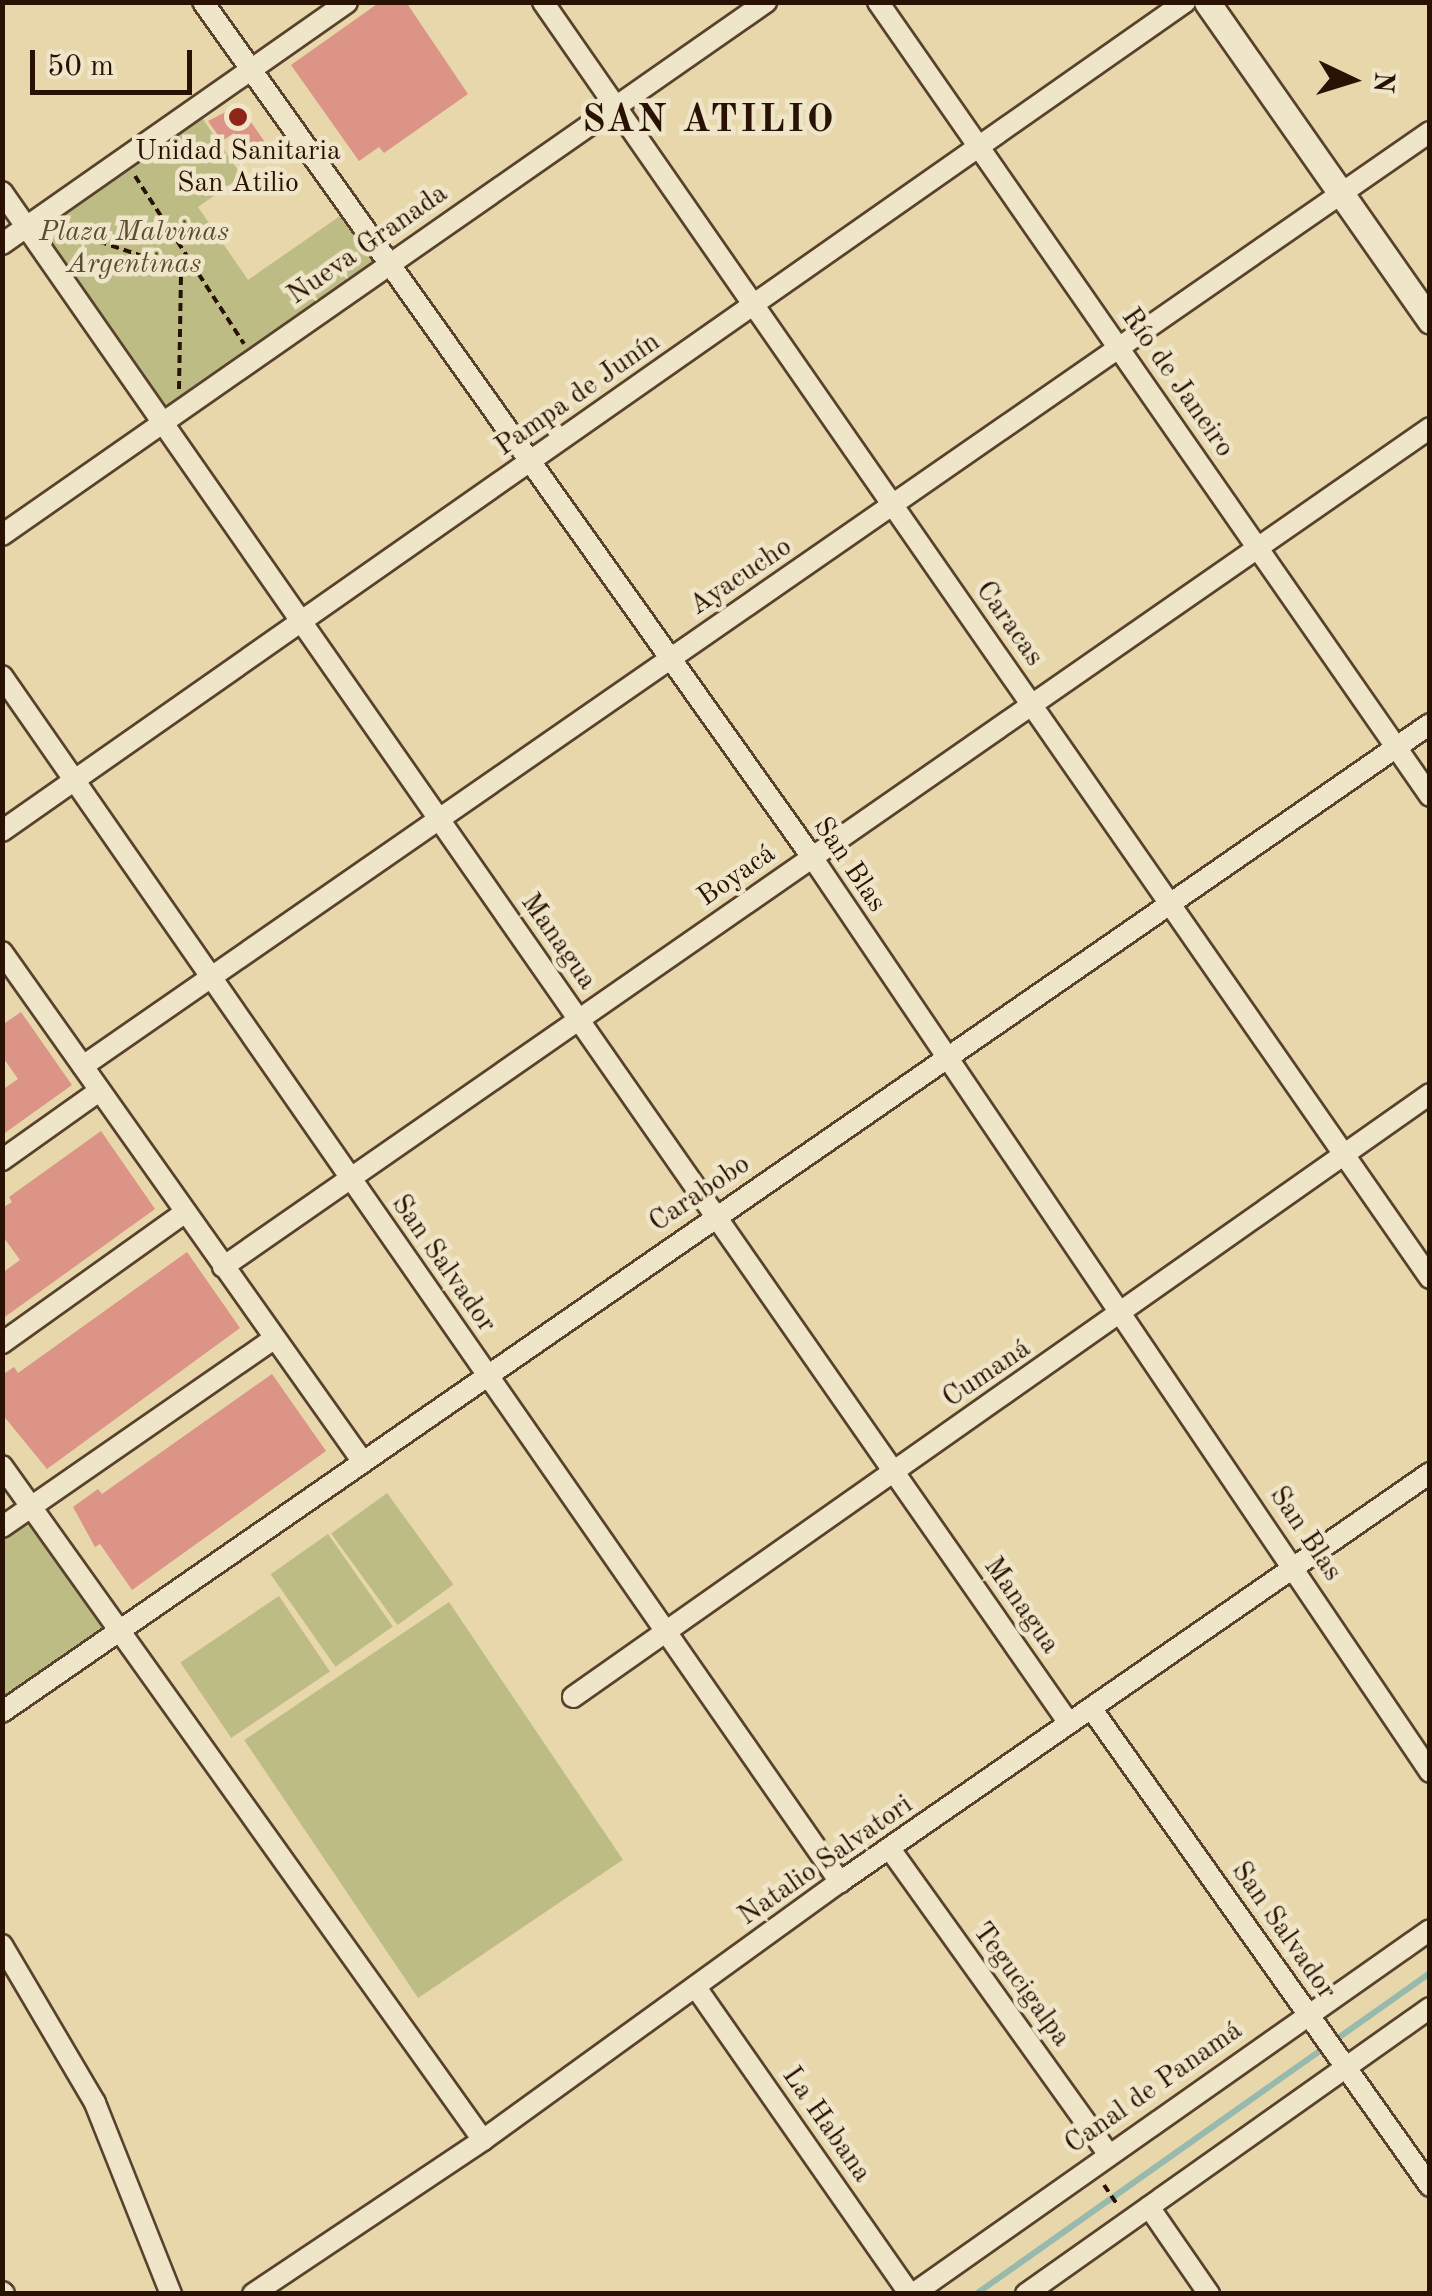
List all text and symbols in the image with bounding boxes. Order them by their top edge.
scale bar [35,30,198,92]
north arrow [1302,30,1402,130]
text: 50 m [47,52,114,82]
text: N [1367,70,1397,94]
district label: SAN ATILIO [582,99,836,145]
marker: Unidad Sanitaria San Atilio [225,104,251,130]
place label: Unidad Sanitaria San Atilio [135,135,341,201]
street label: Nueva Granada [281,177,455,313]
park label: Plaza Malvinas Argentinas [39,216,229,282]
street label: Río de Janeiro [1113,302,1241,464]
street label: Pampa de Junín [489,326,667,464]
street label: Ayacucho [683,531,799,623]
street label: Caracas [968,575,1050,673]
street label: San Blas [805,811,893,919]
street label: Boyacá [692,837,782,915]
street label: Managua [513,887,603,997]
street label: Carabobo [643,1148,757,1240]
street label: San Salvador [383,1189,503,1339]
street label: Cumaná [937,1332,1037,1416]
street label: San Blas [1261,1480,1349,1588]
street label: Managua [976,1551,1066,1661]
street label: Natalio Salvatori [732,1788,920,1934]
street label: San Salvador [1223,1856,1343,2006]
street label: Tegucigalpa [965,1916,1077,2054]
street label: Canal de Panamá [1059,2014,1249,2162]
street label: La Habana [774,2061,878,2189]

